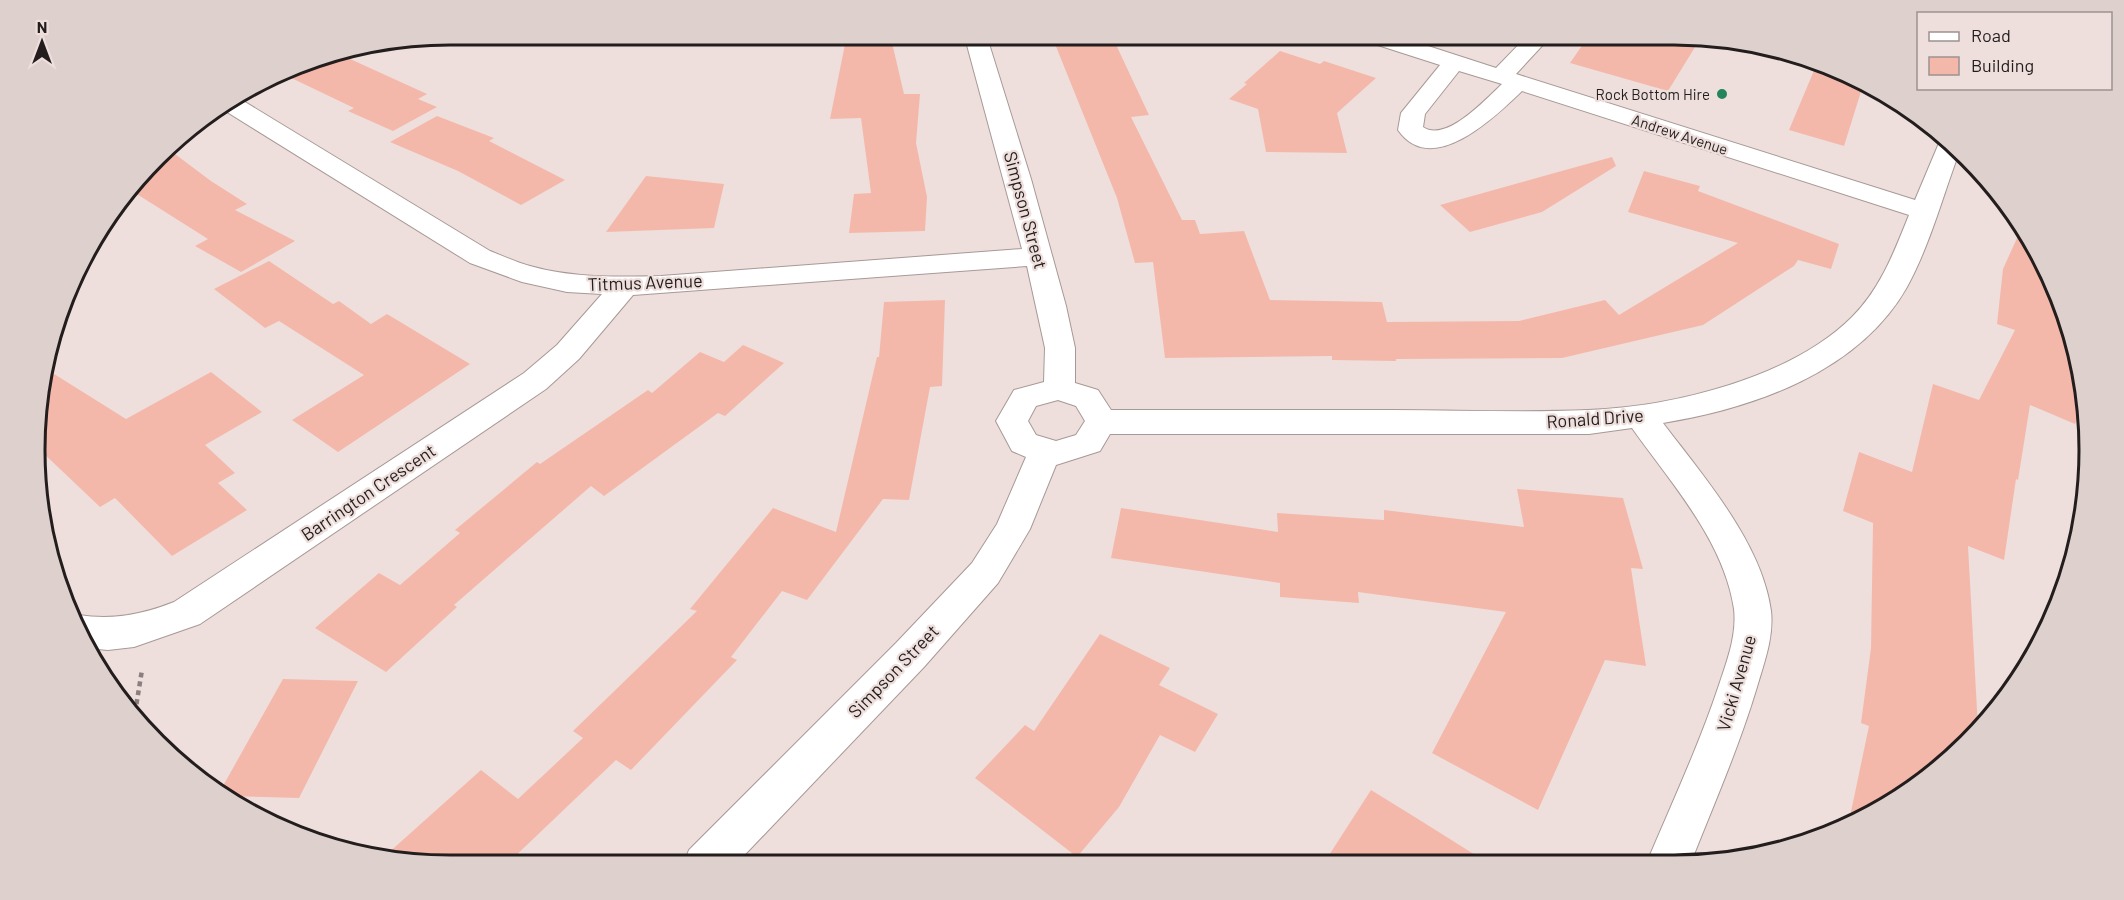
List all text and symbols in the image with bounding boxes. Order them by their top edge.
north arrow [12,12,72,72]
legend [1917,12,2112,90]
text: N [37,17,47,36]
text: Road [1971,24,2011,46]
text: Building [1971,54,2034,76]
place label: Rock Bottom Hire [1596,85,1710,103]
marker: Rock Bottom Hire [1715,87,1729,101]
street label: Andrew Avenue [1630,110,1730,158]
street label: Simpson Street [1000,149,1052,271]
street label: Titmus Avenue [587,269,703,295]
street label: Ronald Drive [1546,404,1644,432]
street label: Barrington Crescent [297,439,439,545]
street label: Simpson Street [843,620,943,722]
street label: Vicki Avenue [1712,632,1760,734]

